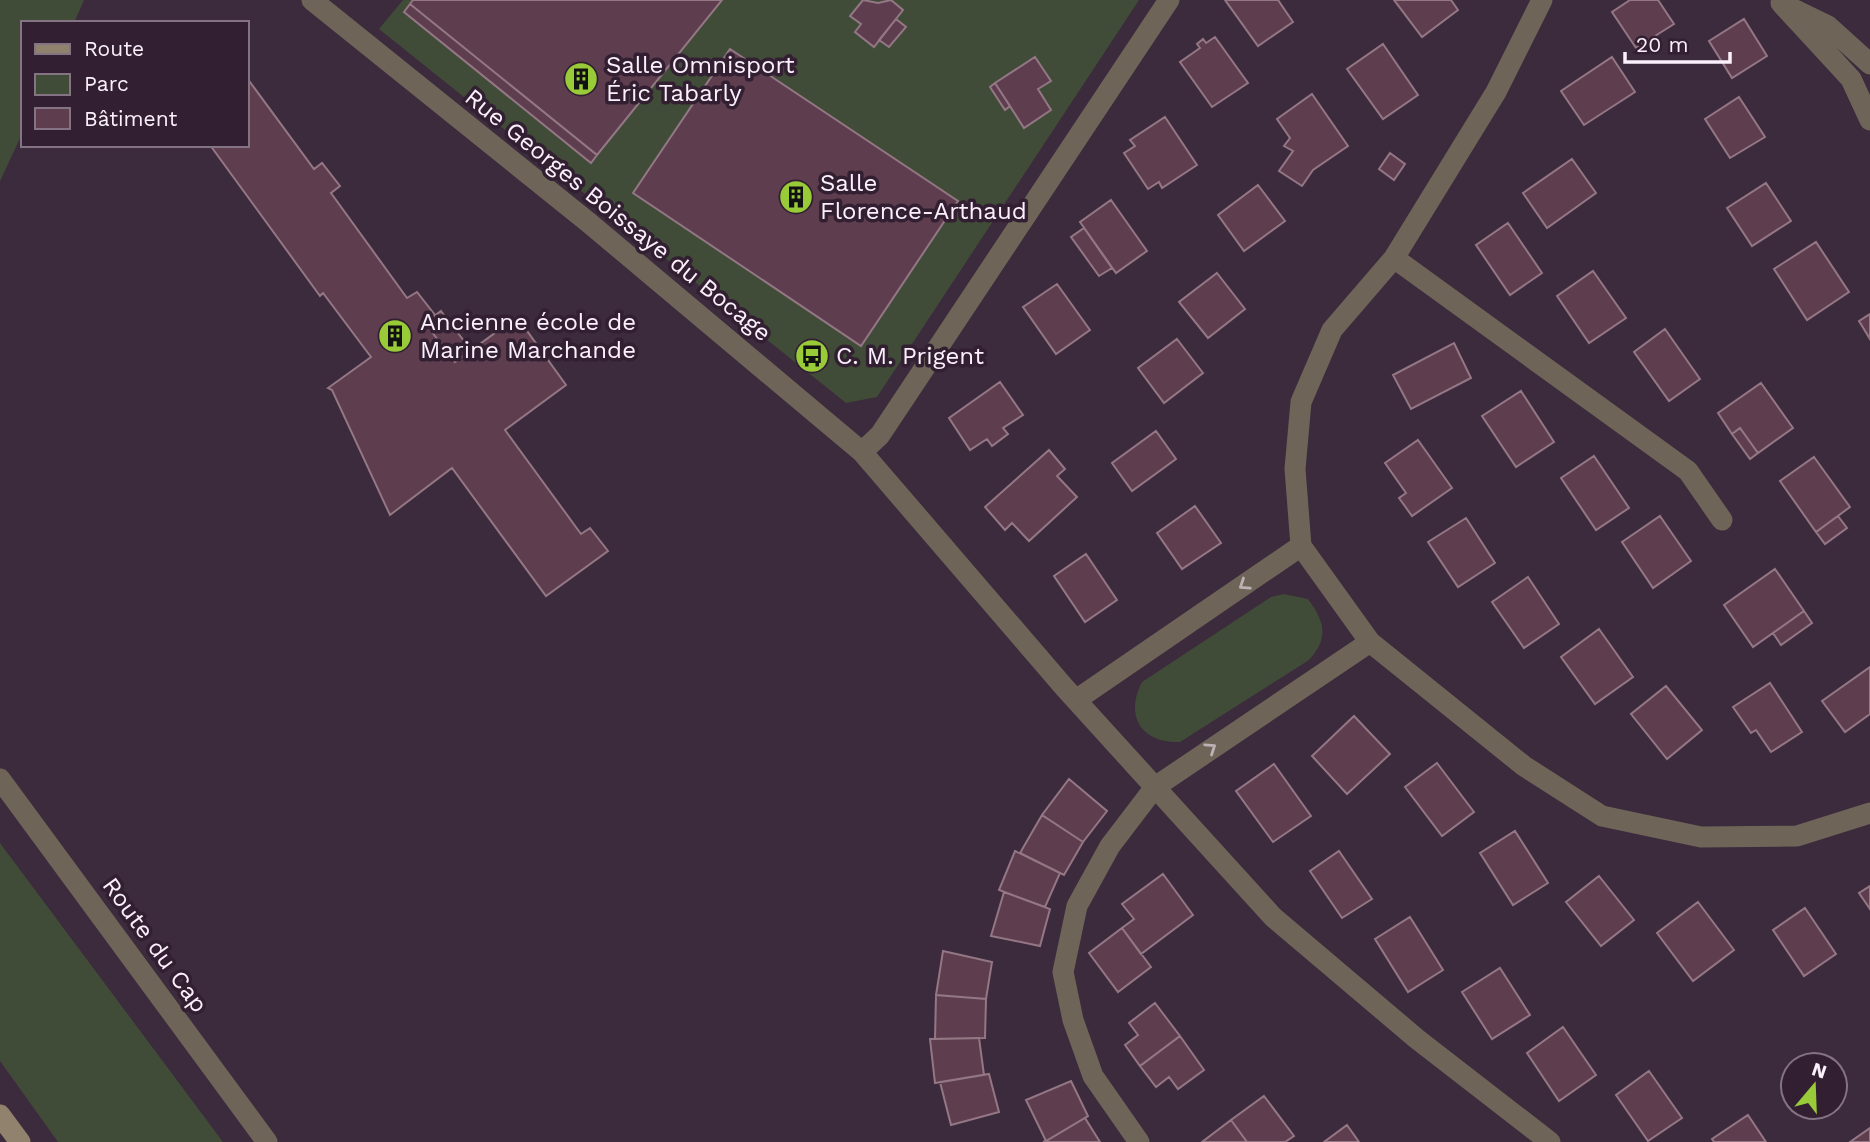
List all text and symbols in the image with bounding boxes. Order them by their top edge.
legend [21,21,248,147]
scale bar [1625,21,1730,65]
text: 20 m [1636,32,1688,57]
text: Route [84,36,144,61]
place label: Salle Omnisport Éric Tabarly [606,51,795,107]
building icon: Salle Omnisport Éric Tabarly [562,60,600,98]
text: Parc [84,71,129,96]
street label: Rue Georges Boissaye du Bocage [459,83,777,347]
text: Bâtiment [84,106,178,131]
place label: Salle Florence-Arthaud [820,169,1027,225]
building icon: Salle Florence-Arthaud [777,178,815,216]
place label: Ancienne école de Marine Marchande [420,308,636,364]
building icon: Ancienne école de Marine Marchande [376,317,414,355]
bus stop icon: C. M. Prigent [793,337,831,375]
place label: C. M. Prigent [836,342,984,370]
one-way arrow [1239,576,1252,589]
one-way arrow [1203,744,1216,757]
street label: Route du Cap [97,872,213,1018]
north arrow [1779,1051,1849,1121]
text: N [1809,1057,1830,1084]

